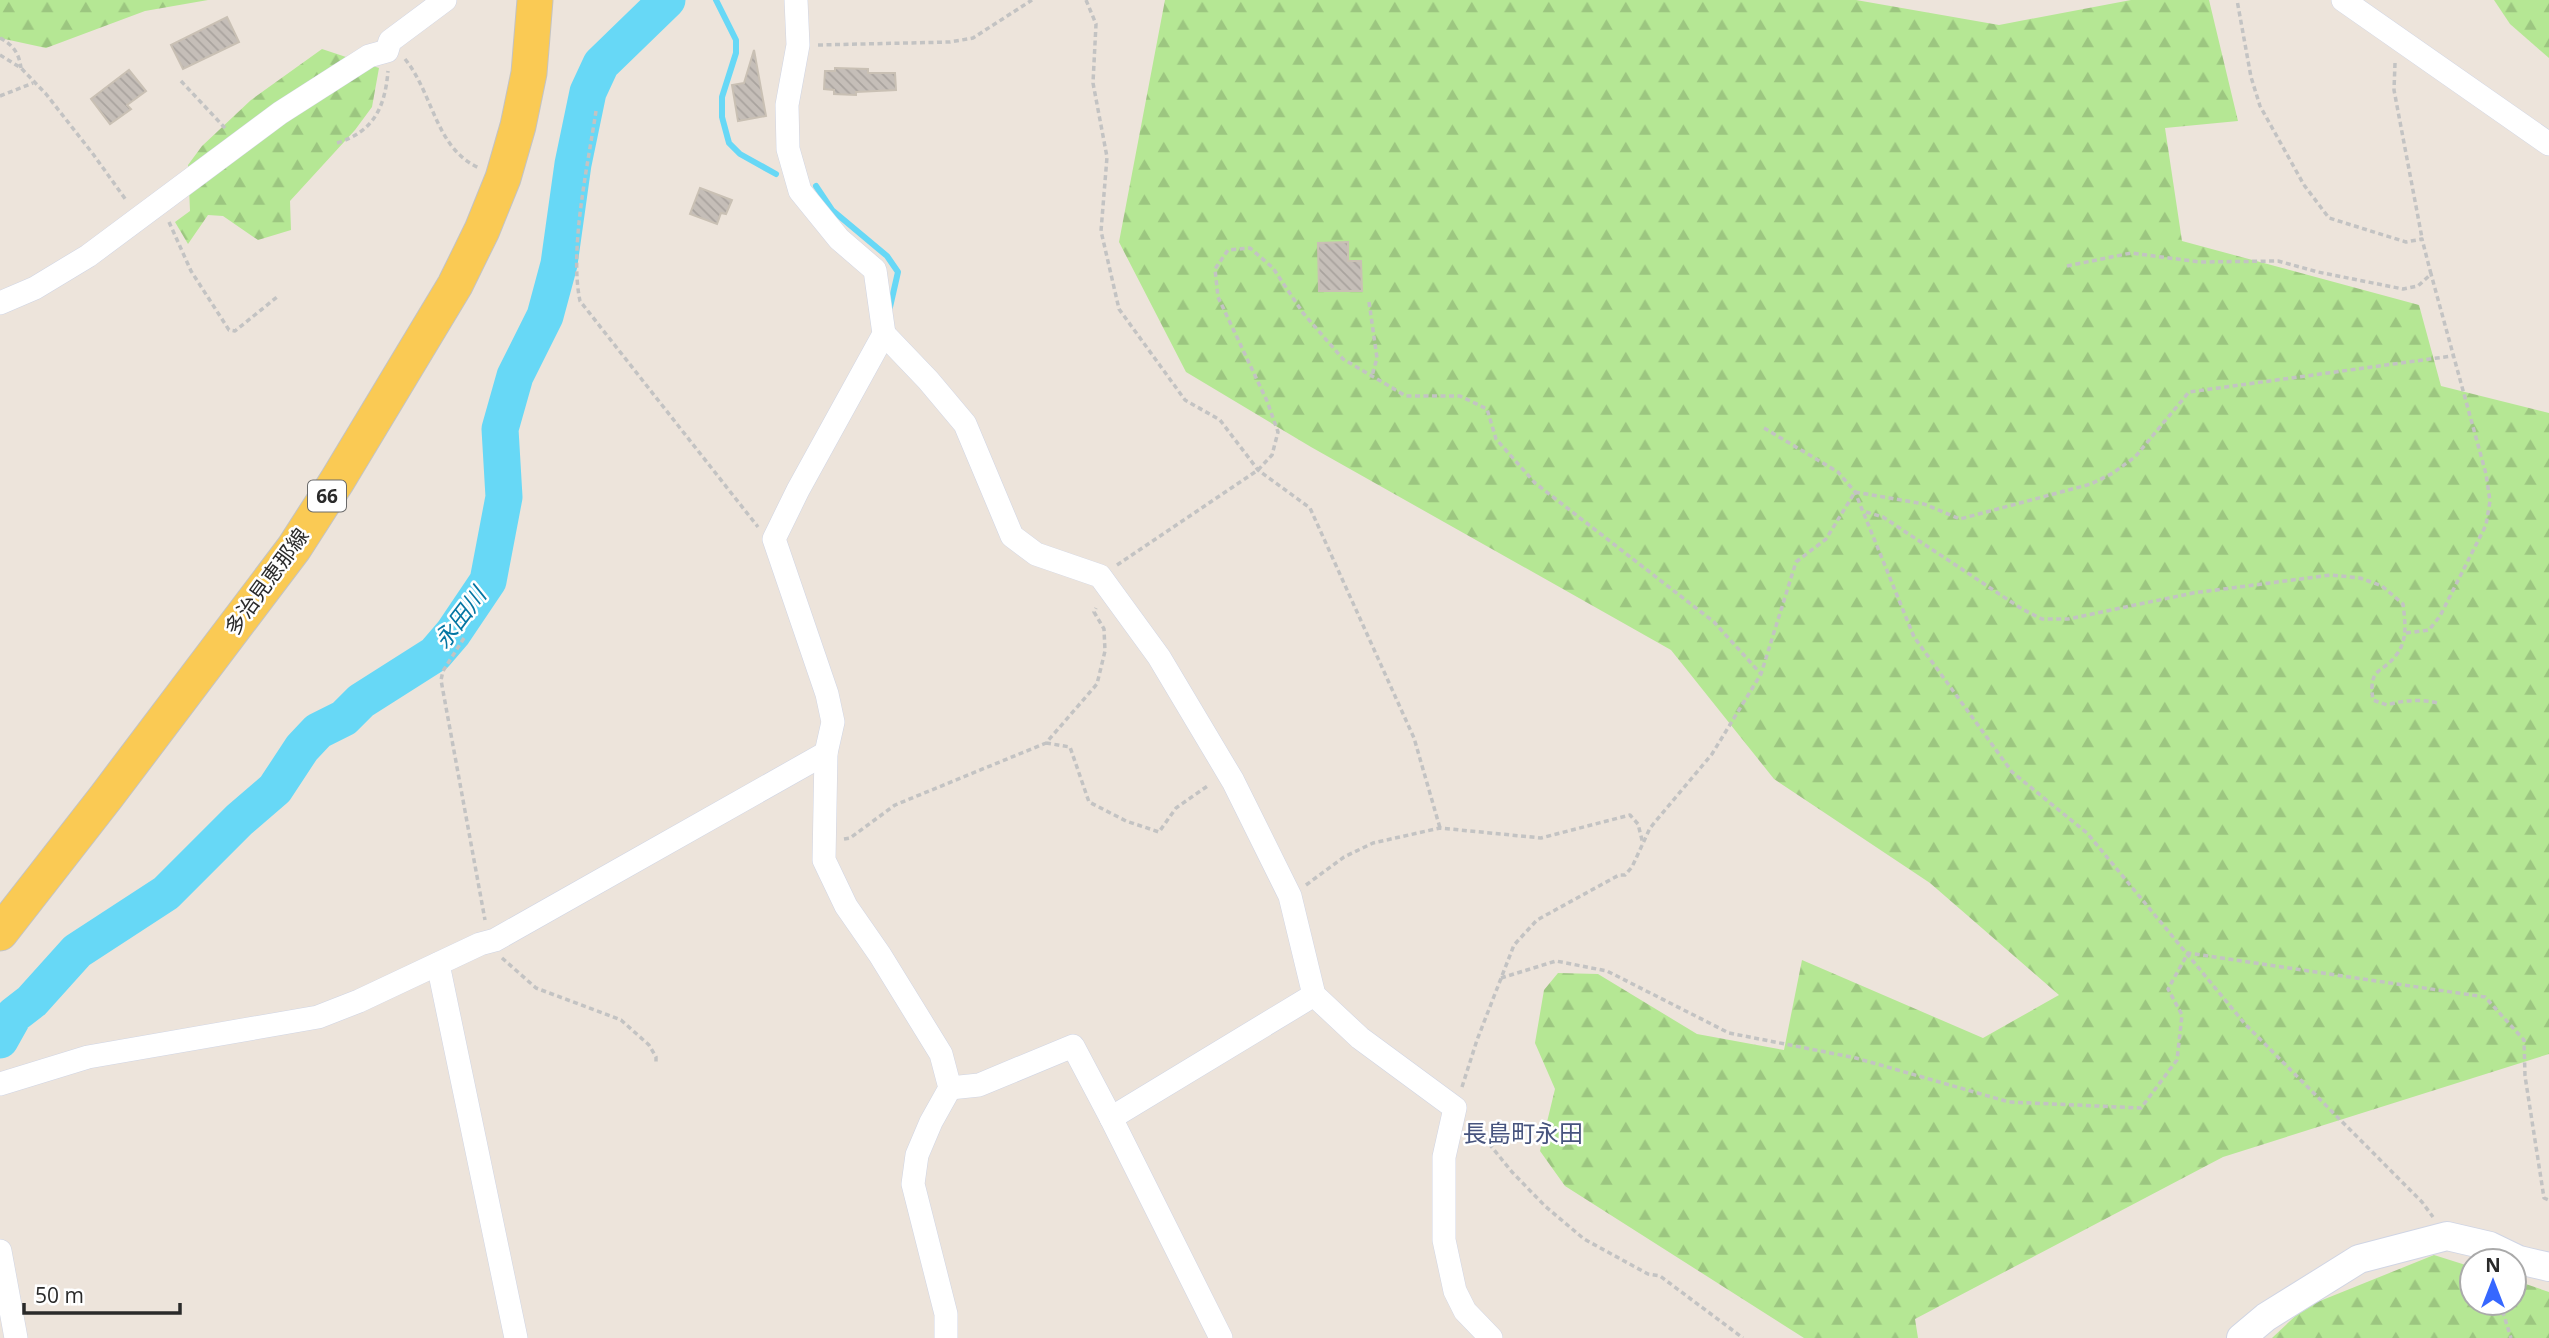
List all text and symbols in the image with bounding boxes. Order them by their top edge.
road number: 66 [308,481,346,512]
street label: 多治見恵那線 [218,522,315,641]
water label: 永田川 [426,578,495,655]
district label: 長島町永田 [1463,1116,1583,1149]
north arrow [2458,1247,2528,1317]
text: N [2485,1252,2501,1278]
scale bar [24,1272,180,1316]
text: 50 m [35,1281,84,1309]

